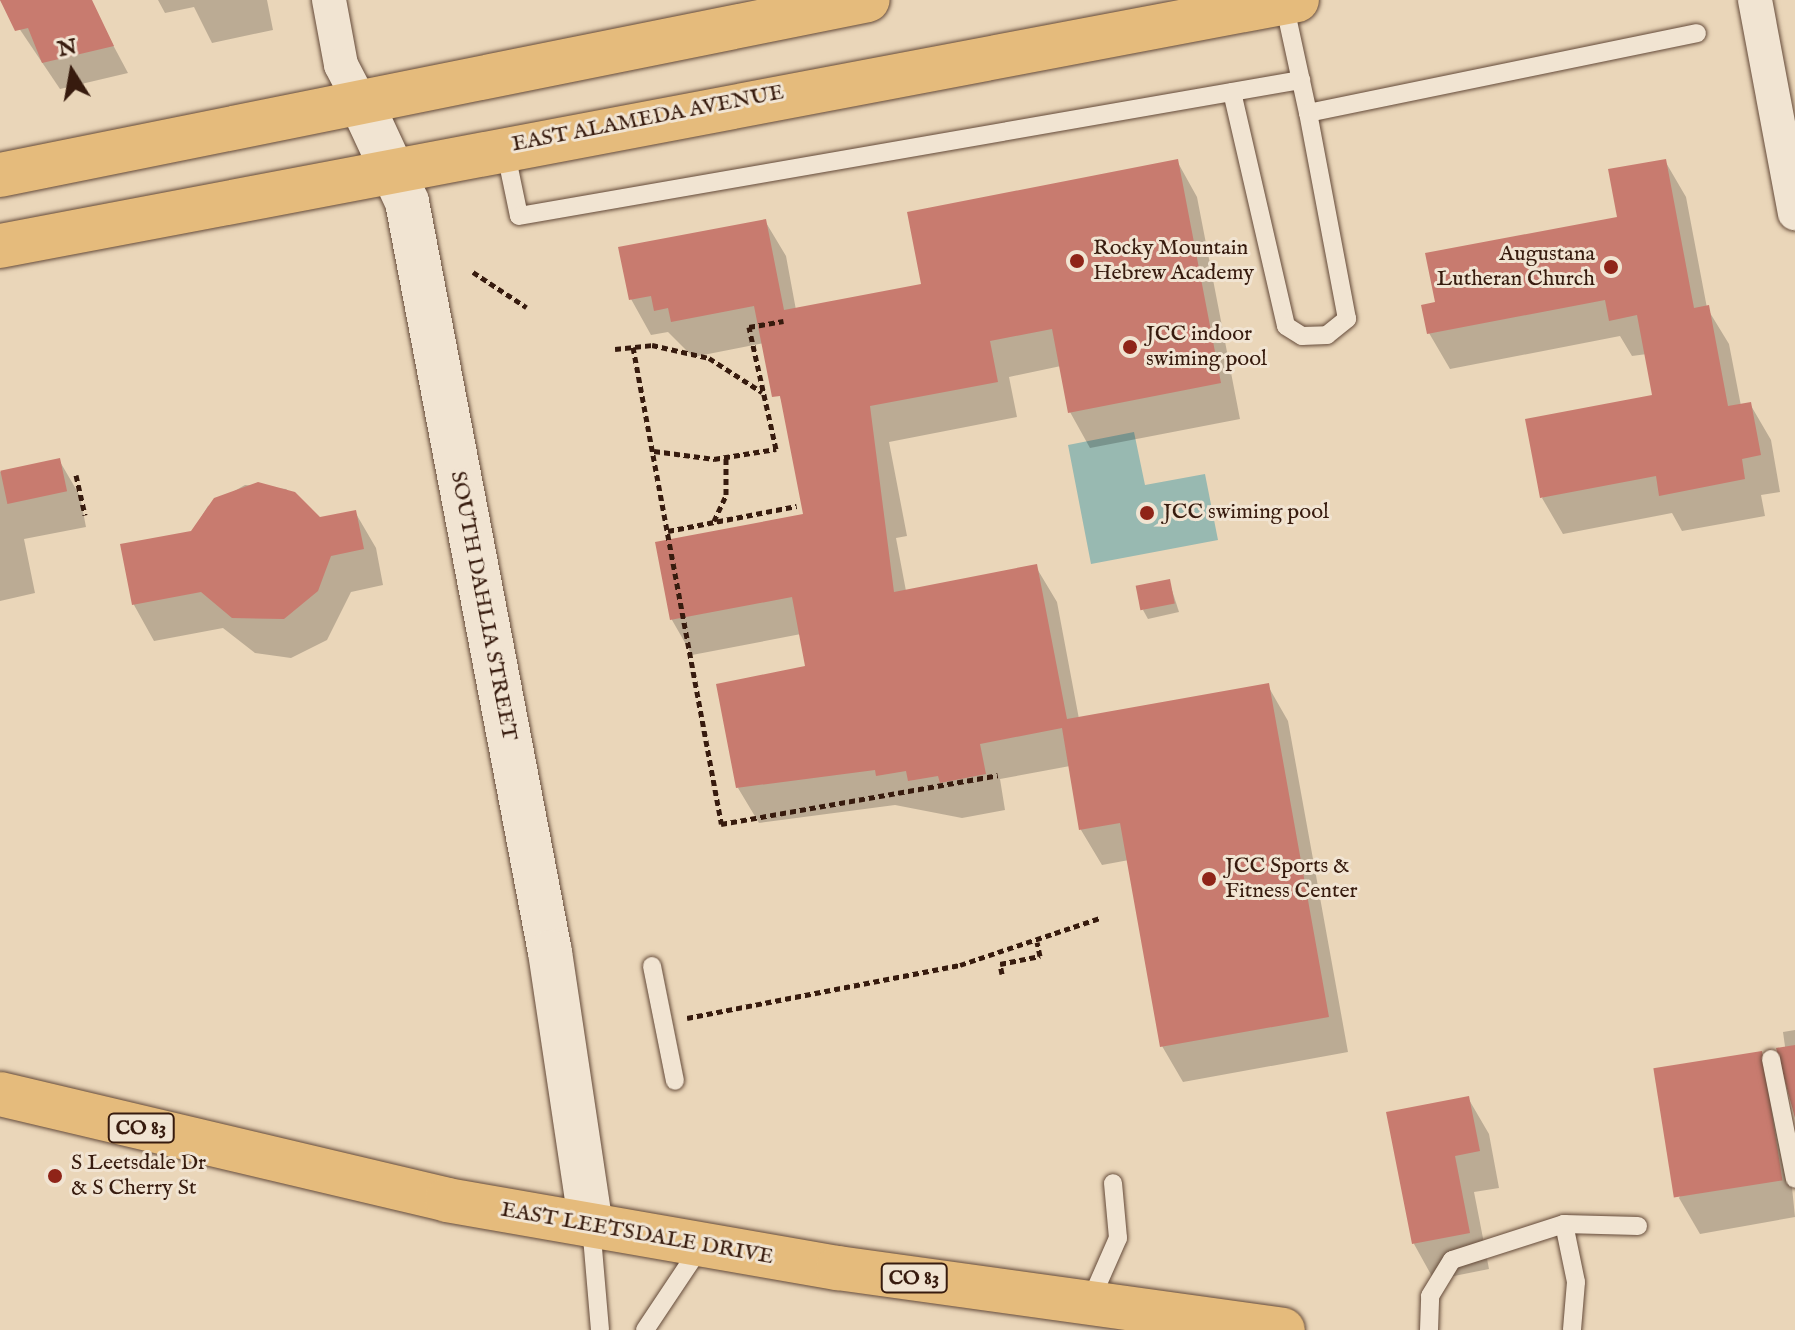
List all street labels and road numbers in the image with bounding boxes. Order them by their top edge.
street label: EAST ALAMEDA AVENUE [510,80,786,158]
street label: SOUTH DAHLIA STREET [444,469,522,743]
road number: CO 83 [107,1112,175,1144]
street label: EAST LEETSDALE DRIVE [499,1197,775,1271]
road number: CO 83 [880,1262,948,1294]

